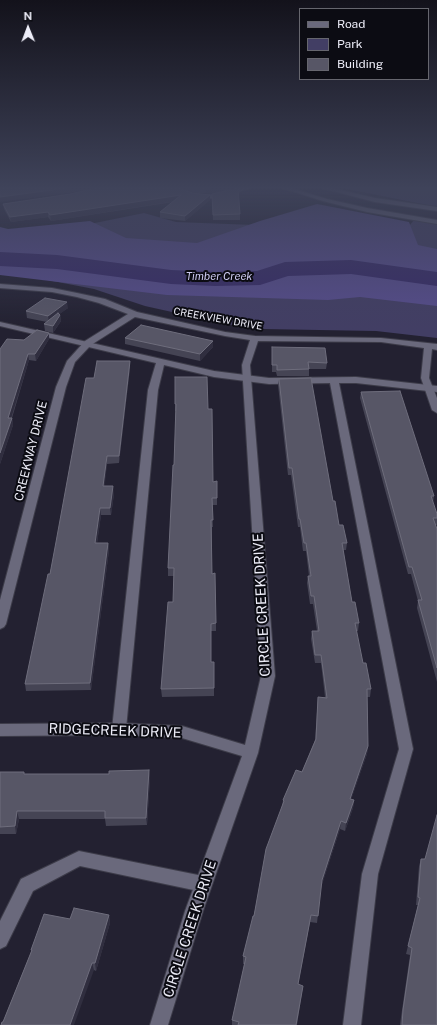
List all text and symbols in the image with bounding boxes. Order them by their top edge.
north arrow [8,8,48,48]
legend [299,8,429,80]
text: N [23,10,32,22]
text: Road [337,17,365,31]
text: Park [337,37,363,51]
text: Building [337,57,383,71]
water label: Timber Creek [186,270,252,284]
street label: CREEKVIEW DRIVE [172,305,264,333]
street label: CREEKWAY DRIVE [12,399,50,503]
street label: CIRCLE CREEK DRIVE [250,533,274,677]
street label: RIDGECREEK DRIVE [48,720,182,742]
street label: CIRCLE CREEK DRIVE [160,858,220,1000]

